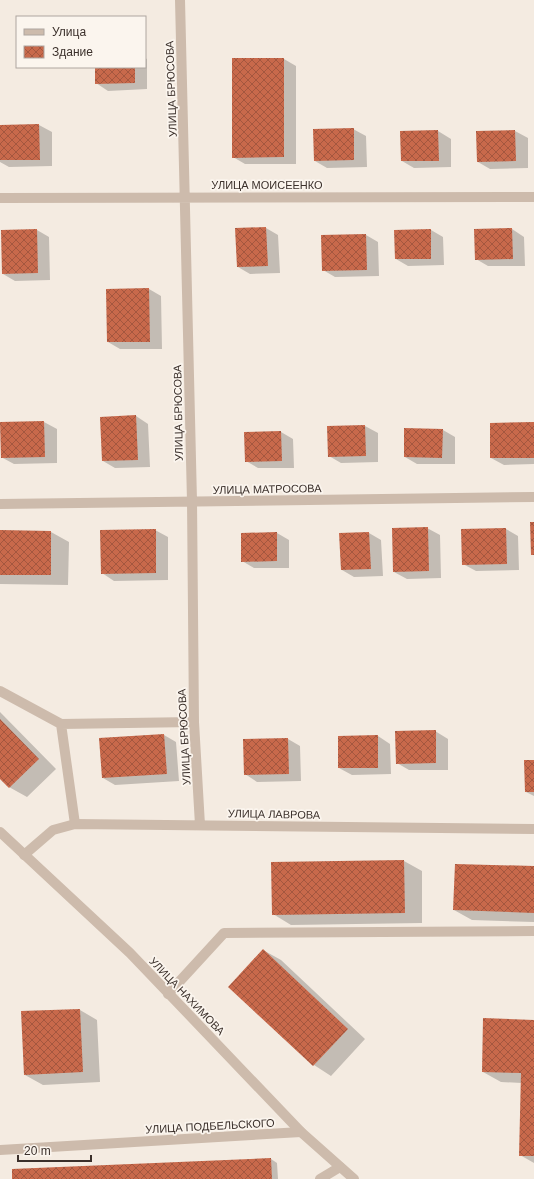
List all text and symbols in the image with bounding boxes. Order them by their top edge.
legend [16,16,146,68]
text: Улица [52,25,86,39]
street label: УЛИЦА БРЮСОВА [163,40,179,137]
text: Здание [52,45,93,59]
street label: УЛИЦА МОИСЕЕНКО [211,179,323,191]
street label: УЛИЦА БРЮСОВА [171,364,185,461]
street label: УЛИЦА МАТРОСОВА [212,482,322,496]
street label: УЛИЦА БРЮСОВА [175,688,193,785]
street label: УЛИЦА ЛАВРОВА [228,807,321,821]
street label: УЛИЦА НАХИМОВА [147,955,227,1038]
street label: УЛИЦА ПОДБЕЛЬСКОГО [145,1117,275,1135]
scale bar [18,1137,91,1163]
text: 20 m [24,1144,51,1158]

